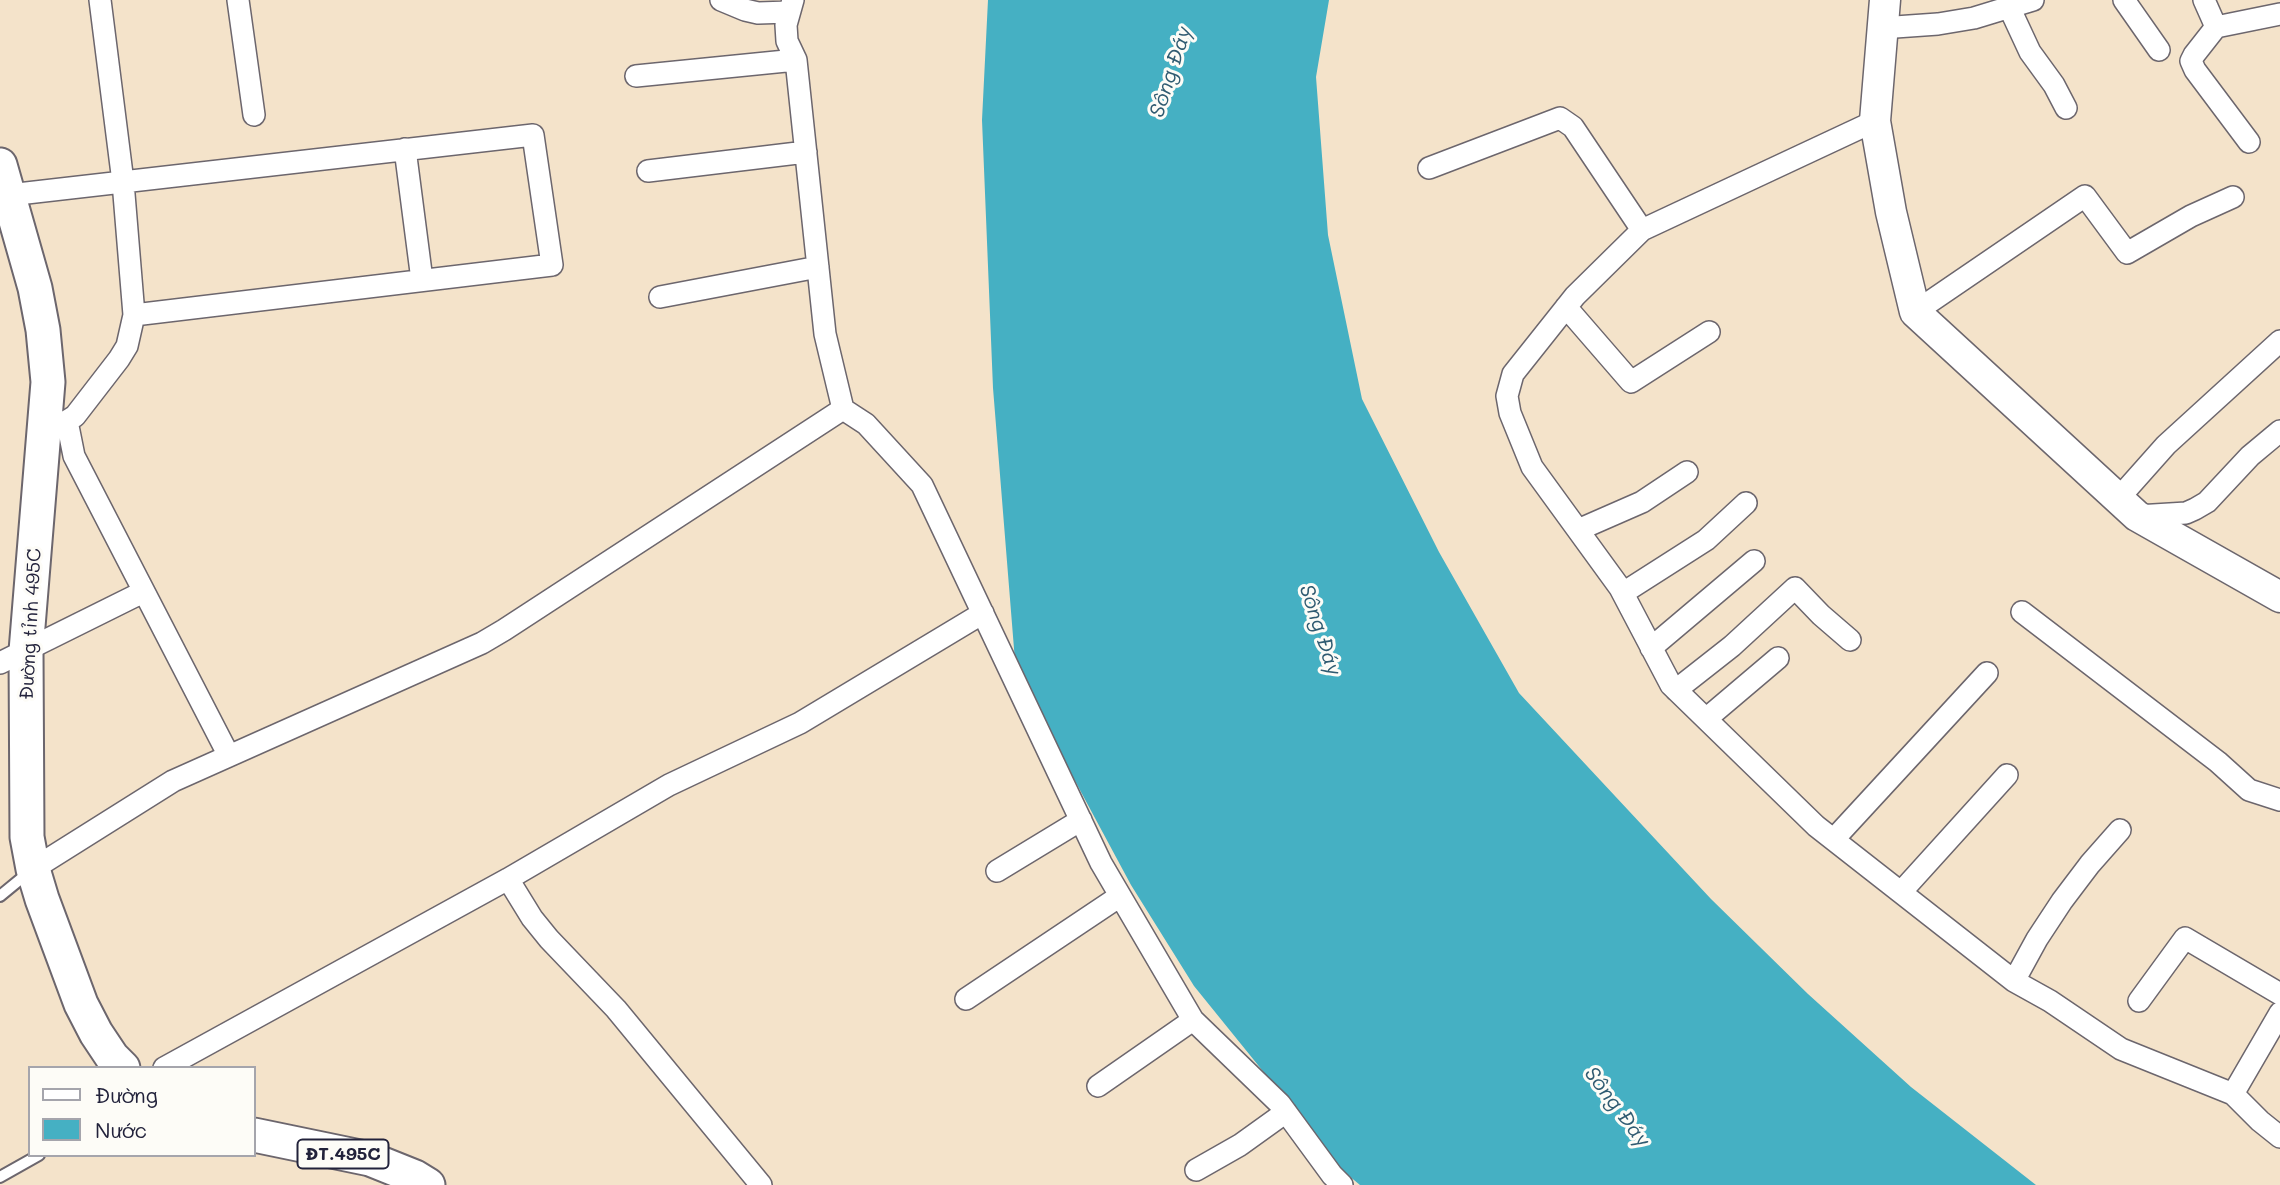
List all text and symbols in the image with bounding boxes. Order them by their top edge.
water label: Sông Đáy [1144,23,1198,121]
street label: Đường tỉnh 495C [16,548,46,700]
water label: Sông Đáy [1293,581,1347,679]
water label: Sông Đáy [1579,1062,1655,1152]
legend [28,1066,256,1157]
text: Đường [95,1081,158,1108]
text: Nước [95,1116,147,1143]
road number: ĐT.495C [298,1140,388,1168]

